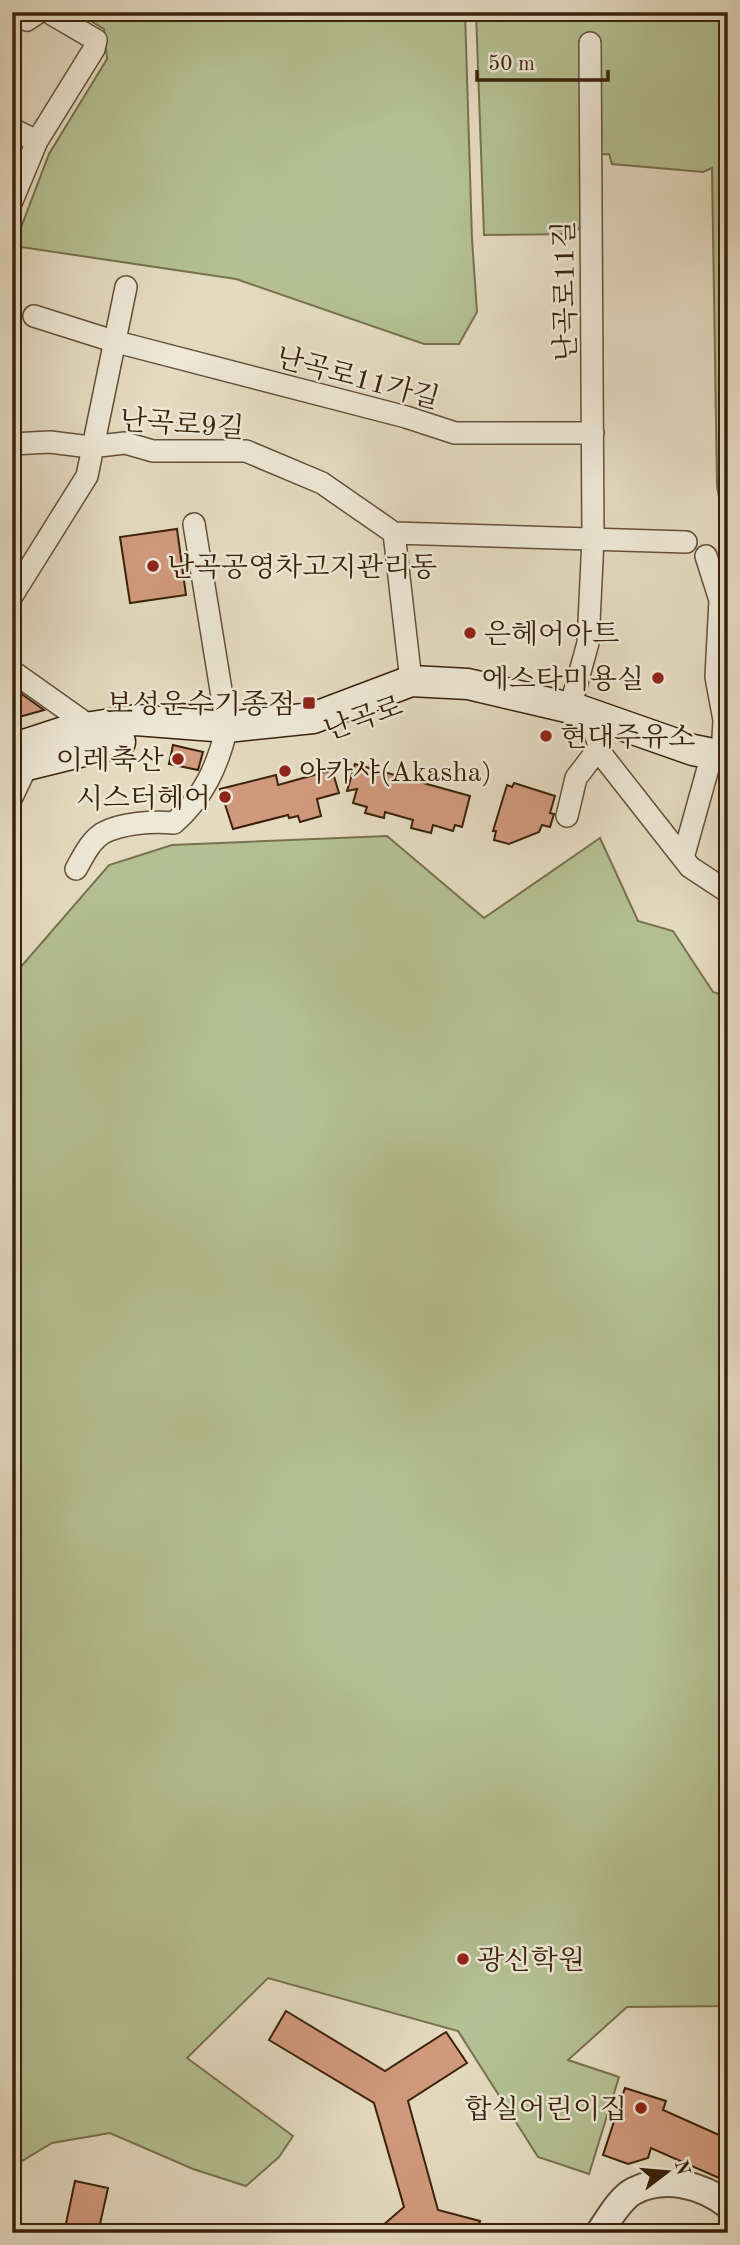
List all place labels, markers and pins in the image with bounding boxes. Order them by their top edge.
place label: 난곡공영차고지관리동 [167,553,437,583]
marker: 난곡공영차고지관리동 [145,558,161,574]
place label: 은헤어아트 [484,620,619,650]
marker: 은헤어아트 [462,625,478,641]
place label: 에스타미용실 [482,665,644,695]
marker: 에스타미용실 [650,670,666,686]
place label: 보성운수기종점 [106,689,295,720]
marker: 보성운수기종점 [301,695,317,711]
place label: 현대주유소 [560,723,695,753]
marker: 현대주유소 [538,728,554,744]
place label: 이레축산 [56,745,164,776]
marker: 이레축산 [170,751,186,767]
place label: 아카샤(Akasha) [299,758,492,788]
marker: 아카샤(Akasha) [277,763,293,779]
place label: 시스터헤어 [76,784,211,814]
marker: 시스터헤어 [217,789,233,805]
place label: 광신학원 [477,1946,585,1976]
marker: 광신학원 [455,1951,471,1967]
place label: 합실어린이집 [465,2095,627,2125]
marker: 합실어린이집 [633,2100,649,2116]

